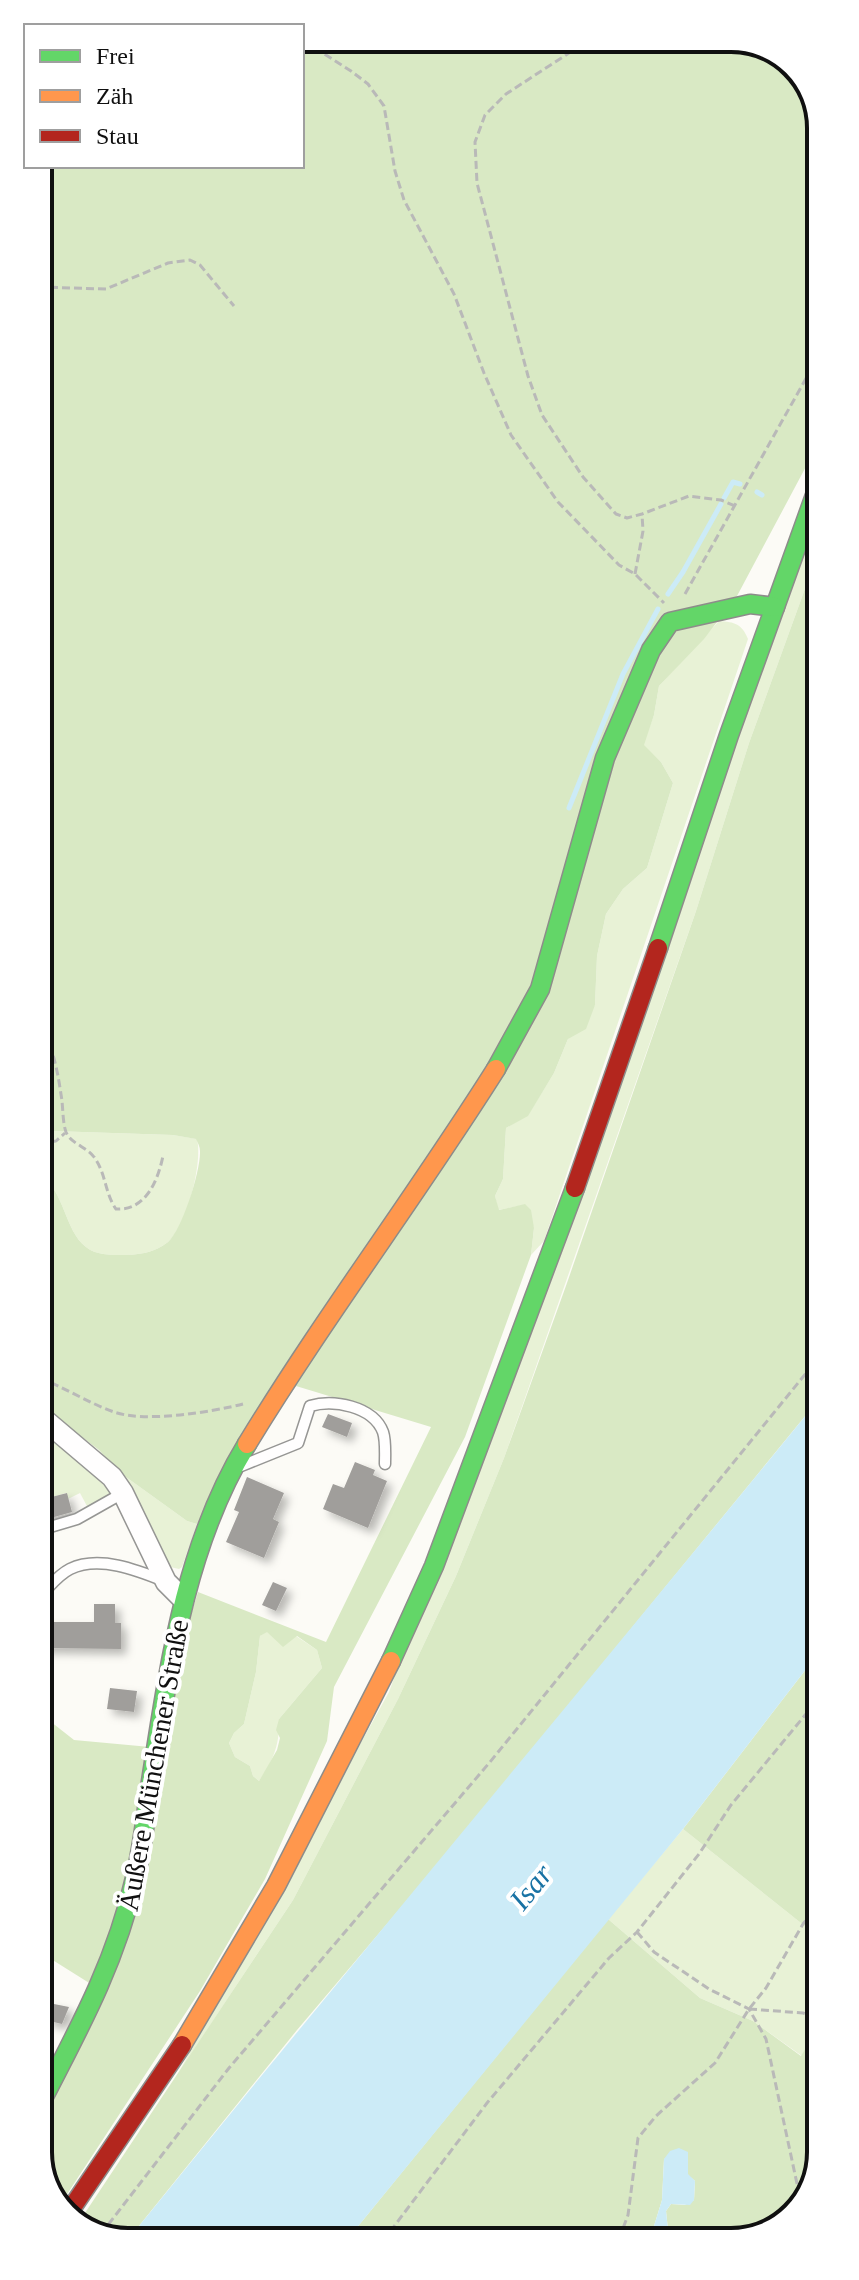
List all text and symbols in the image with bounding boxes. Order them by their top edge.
legend [24,24,304,168]
text: Frei [96,43,135,69]
text: Zäh [96,83,133,109]
text: Stau [96,123,139,149]
street label: Äußere Münchener Straße [113,1617,194,1913]
water label: Isar [502,1857,559,1917]

